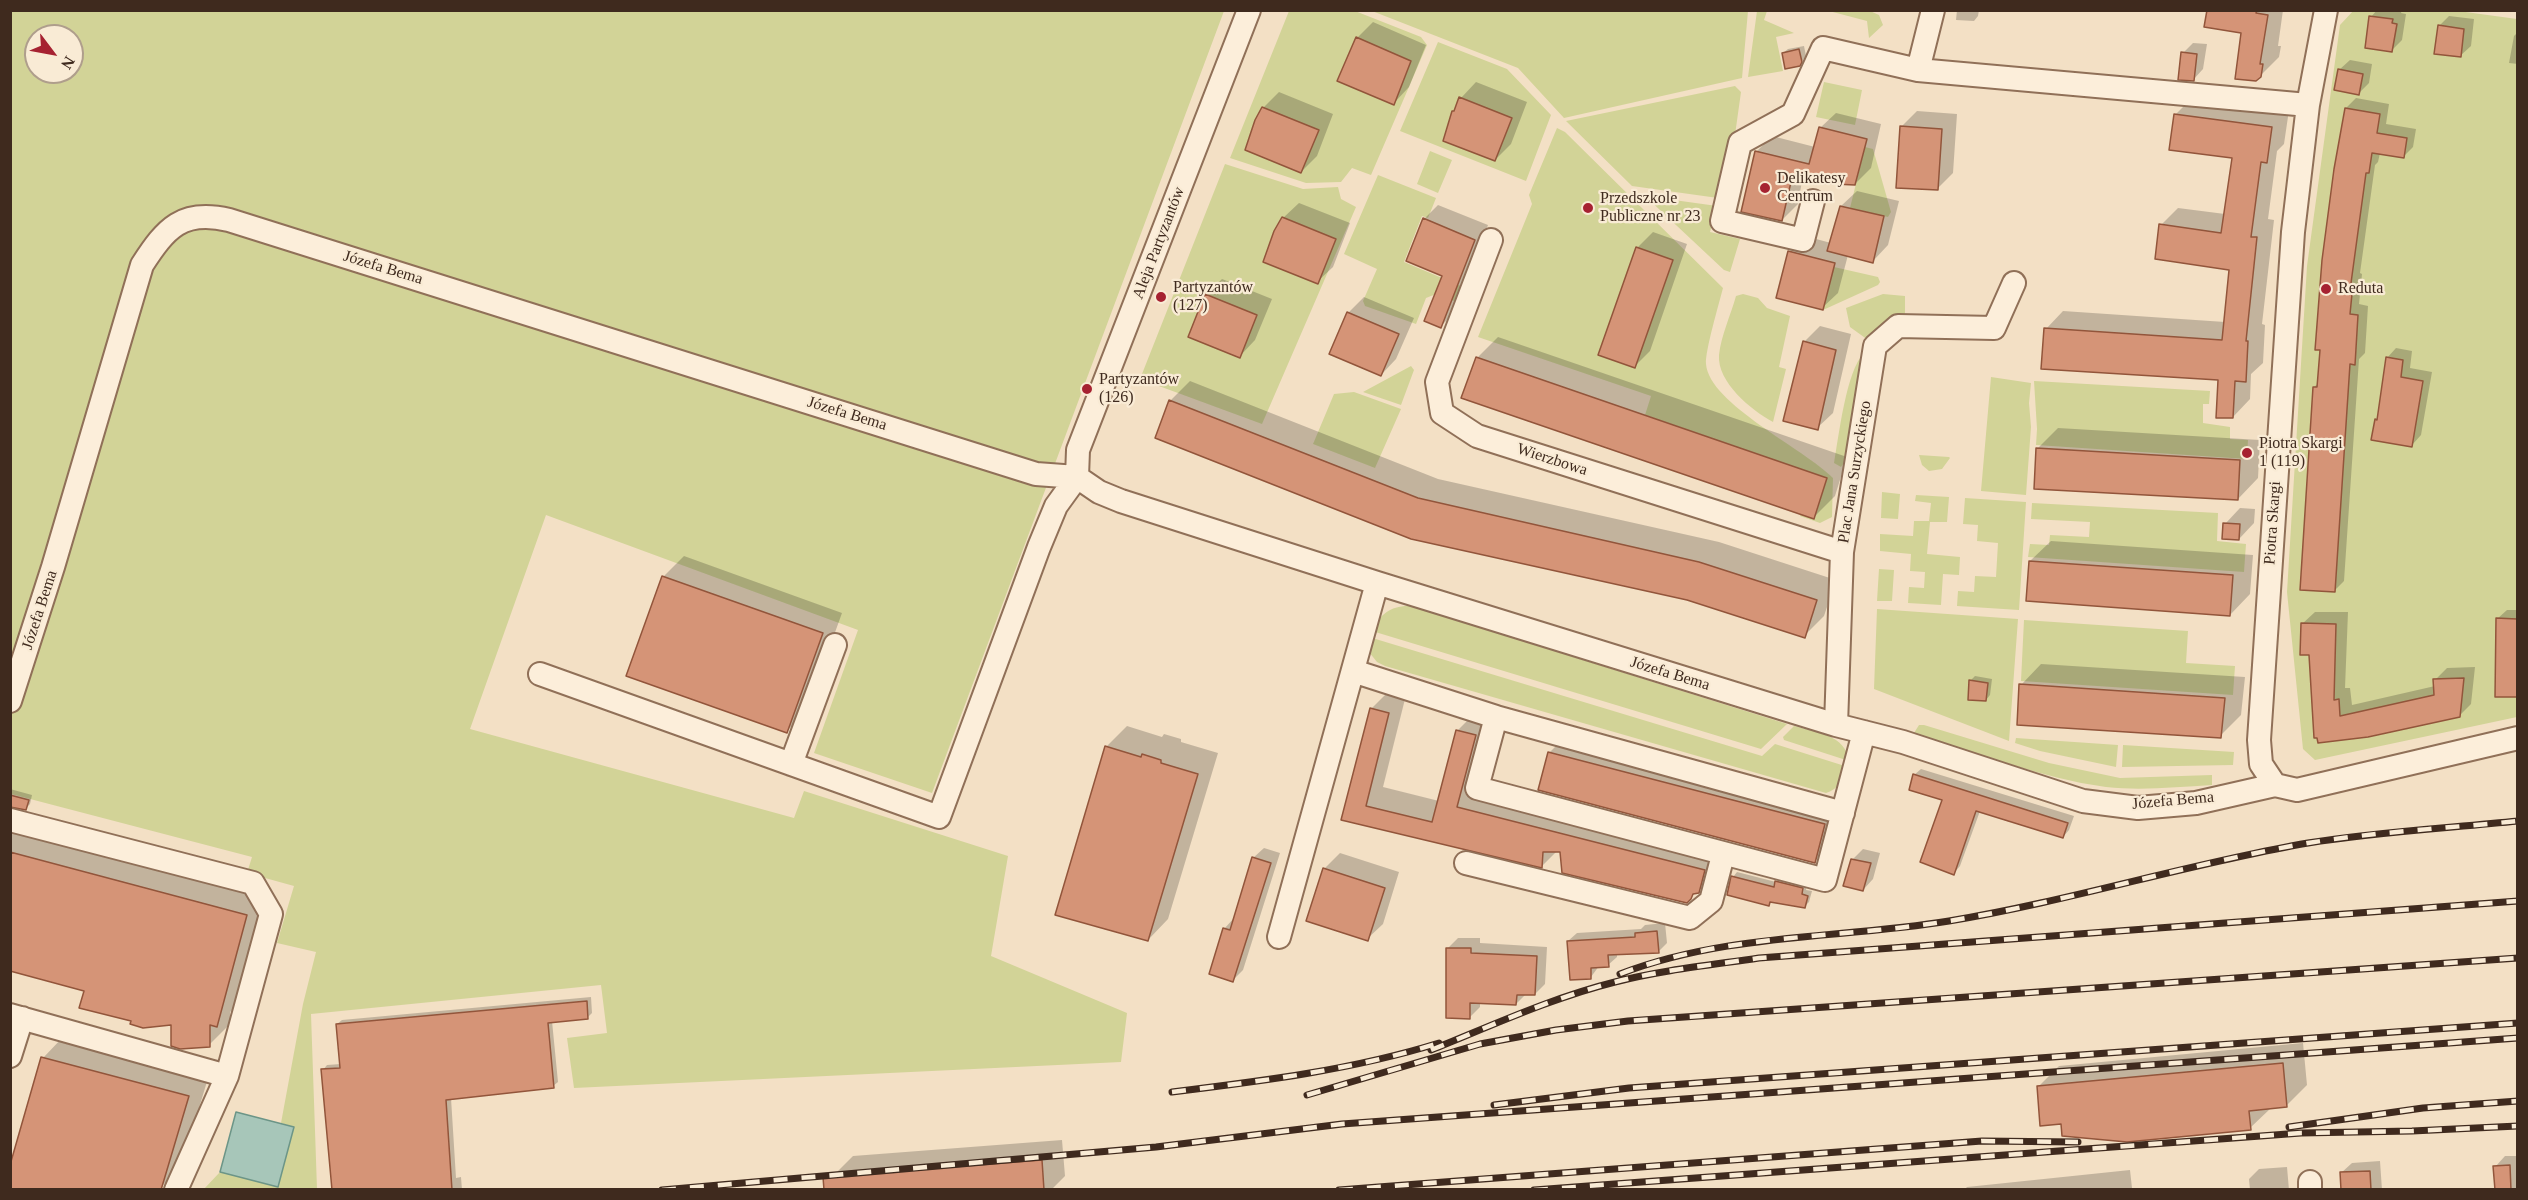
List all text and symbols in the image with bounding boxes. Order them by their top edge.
north arrow [24,24,84,84]
text: N [58,53,78,72]
place label: Delikatesy Centrum [1777,169,1845,207]
marker: Delikatesy Centrum [1758,181,1772,195]
street label: Aleja Partyzantów [1129,184,1189,302]
place label: Przedszkole Publiczne nr 23 [1600,189,1700,227]
marker: Przedszkole Publiczne nr 23 [1581,201,1595,215]
street label: Józefa Bema [341,247,425,289]
place label: Partyzantów (127) [1173,278,1253,316]
place label: Reduta [2338,279,2383,299]
marker: Reduta [2319,282,2333,296]
marker: Partyzantów (127) [1154,290,1168,304]
place label: Partyzantów (126) [1099,370,1179,408]
marker: Partyzantów (126) [1080,382,1094,396]
street label: Józefa Bema [805,393,889,435]
street label: Plac Jana Surzyckiego [1834,399,1876,545]
place label: Piotra Skargi 1 (119) [2259,434,2343,472]
street label: Wierzbowa [1514,440,1590,480]
marker: Piotra Skargi 1 (119) [2240,446,2254,460]
street label: Piotra Skargi [2261,481,2285,565]
street label: Józefa Bema [18,568,62,652]
street label: Józefa Bema [1628,653,1712,695]
street label: Józefa Bema [2131,788,2215,814]

